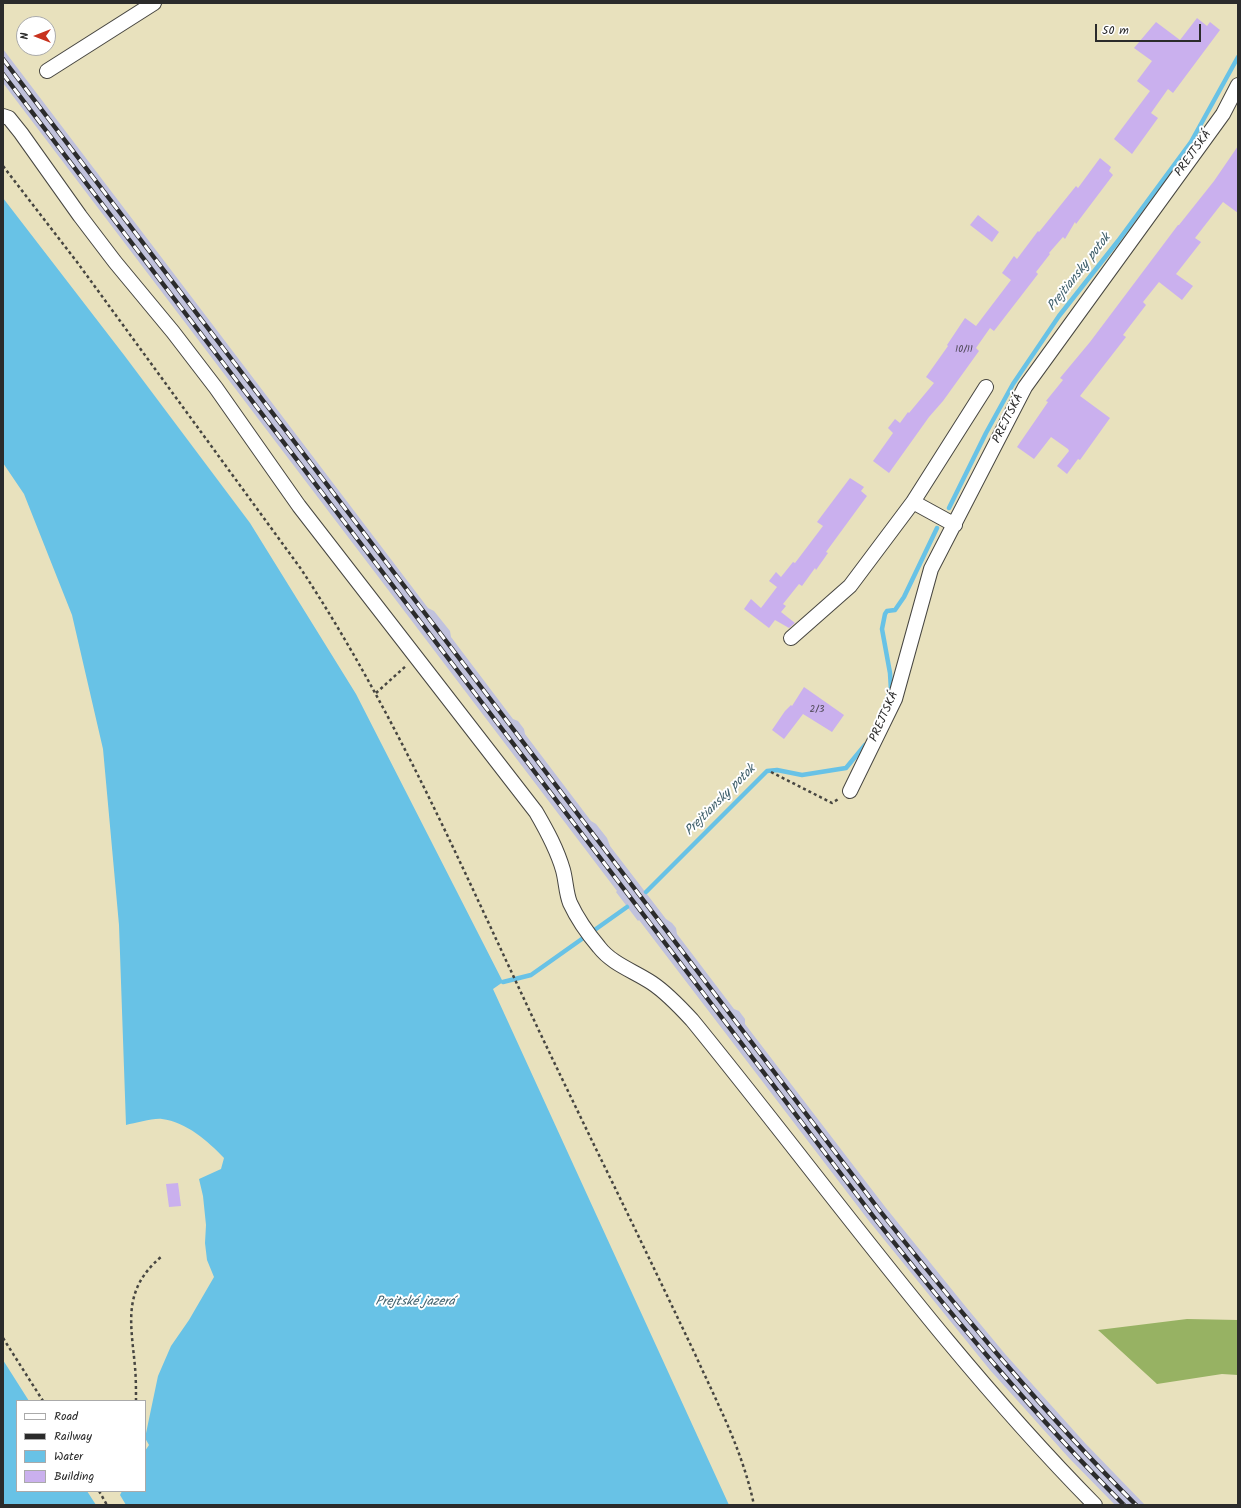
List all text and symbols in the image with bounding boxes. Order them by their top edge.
north arrow [16,16,56,56]
scale bar [1097,16,1203,42]
text: 50 m [1102,21,1129,40]
text: N [16,33,34,39]
street label: PREJTSKÁ [1172,128,1216,180]
water label: Prejtiansky potok [1045,231,1115,315]
house number: 10/11 [955,344,973,356]
street label: PREJTSKÁ [990,392,1028,446]
street label: PREJTSKÁ [868,690,902,744]
house number: 2/3 [809,704,825,716]
water label: Prejtiansky potok [682,762,760,840]
water label: Prejtské jazerá [375,1295,455,1311]
legend [16,1400,146,1492]
text: Road [54,1407,78,1426]
text: Railway [54,1427,92,1446]
text: Water [54,1447,83,1466]
text: Building [54,1467,94,1486]

